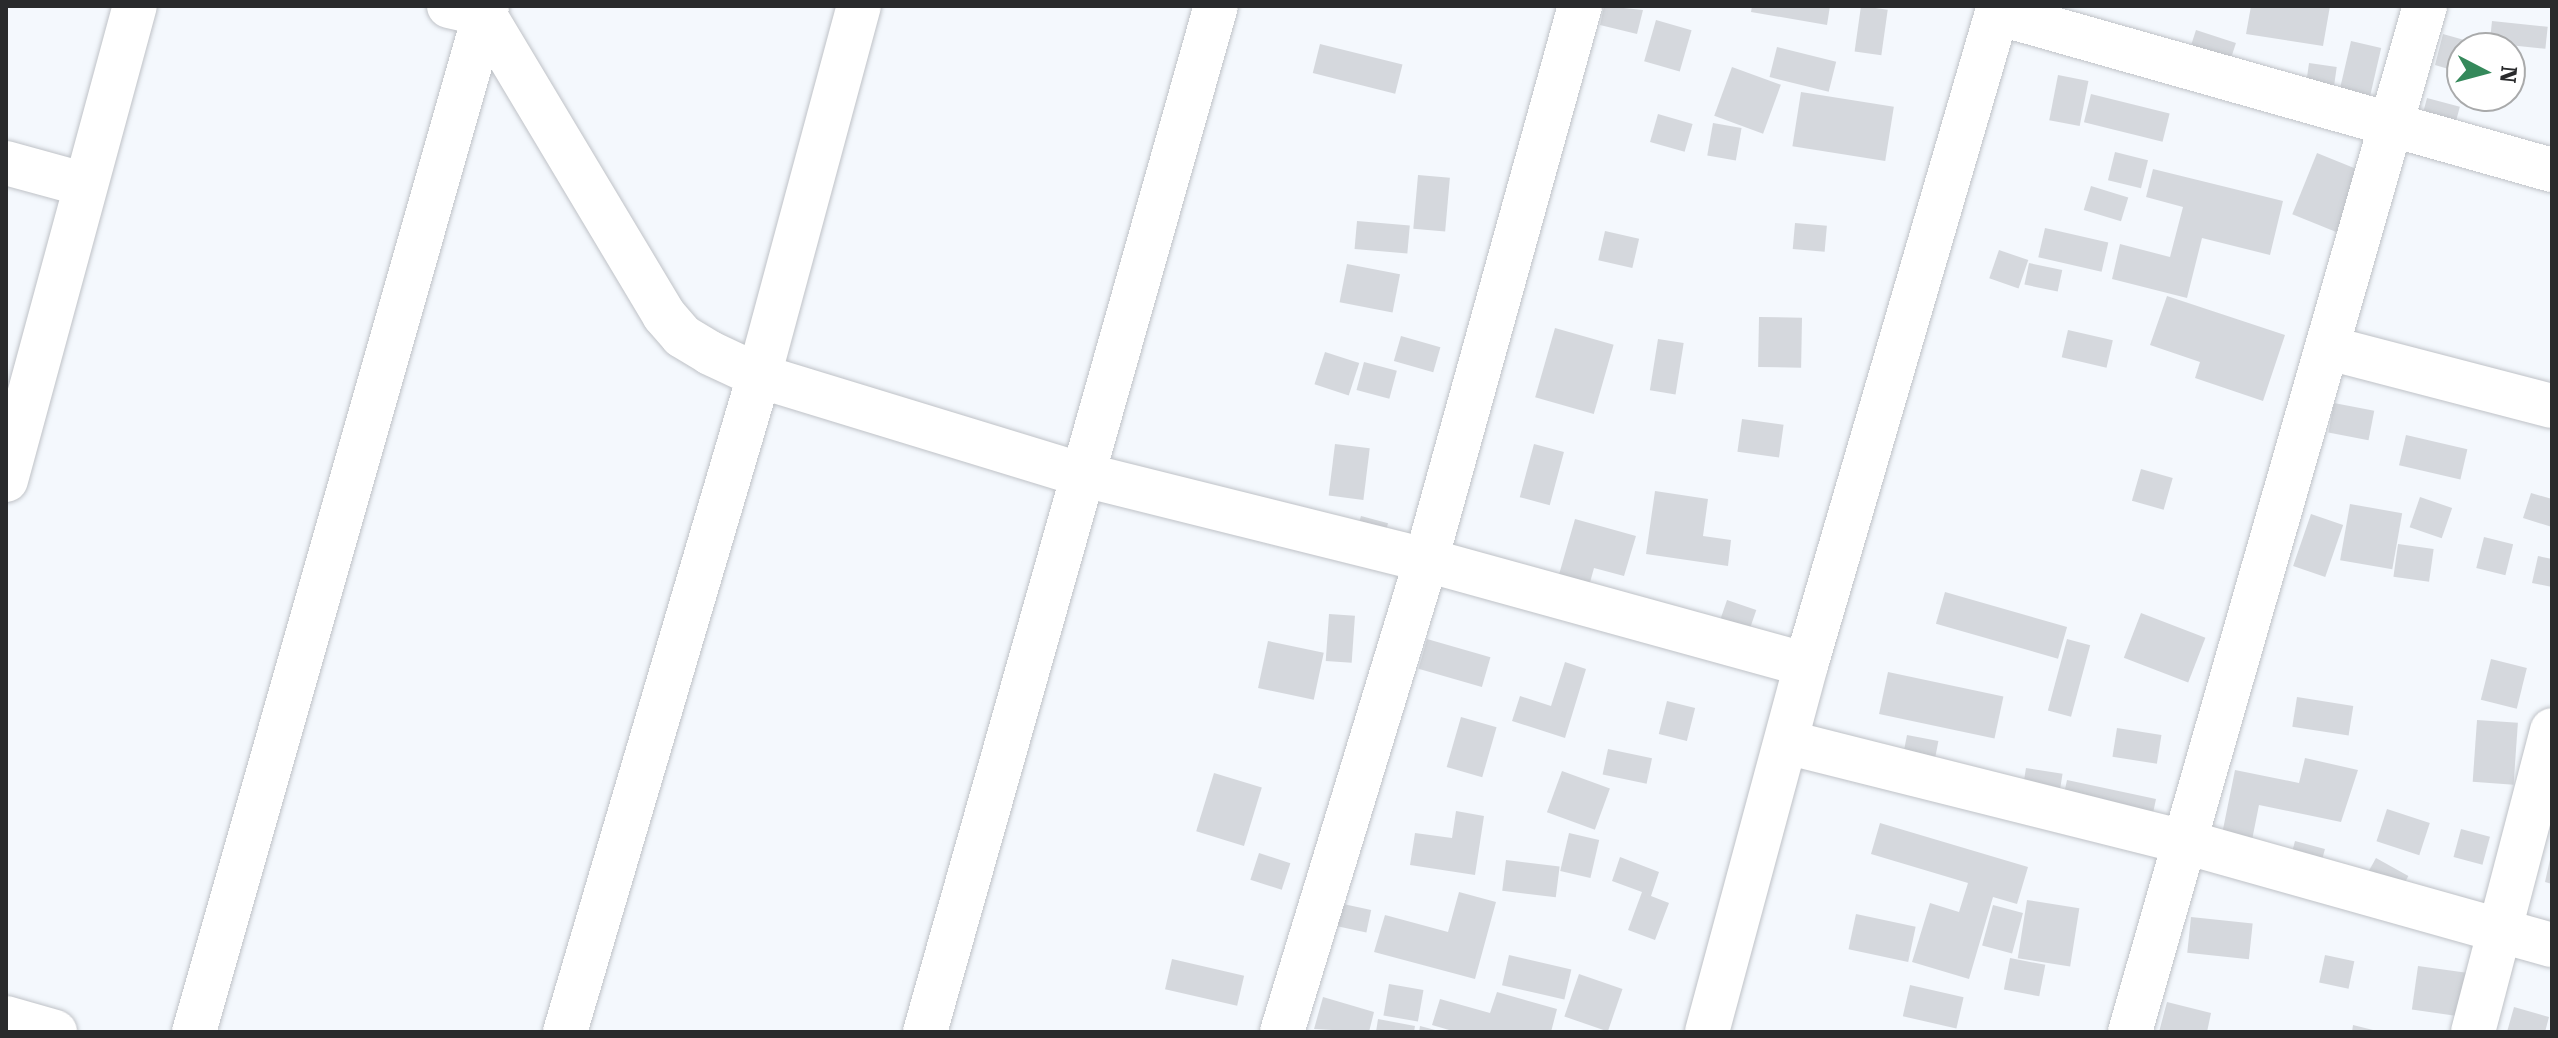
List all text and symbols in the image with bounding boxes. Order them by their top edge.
north arrow [2446,32,2526,112]
text: N [2495,65,2522,84]

